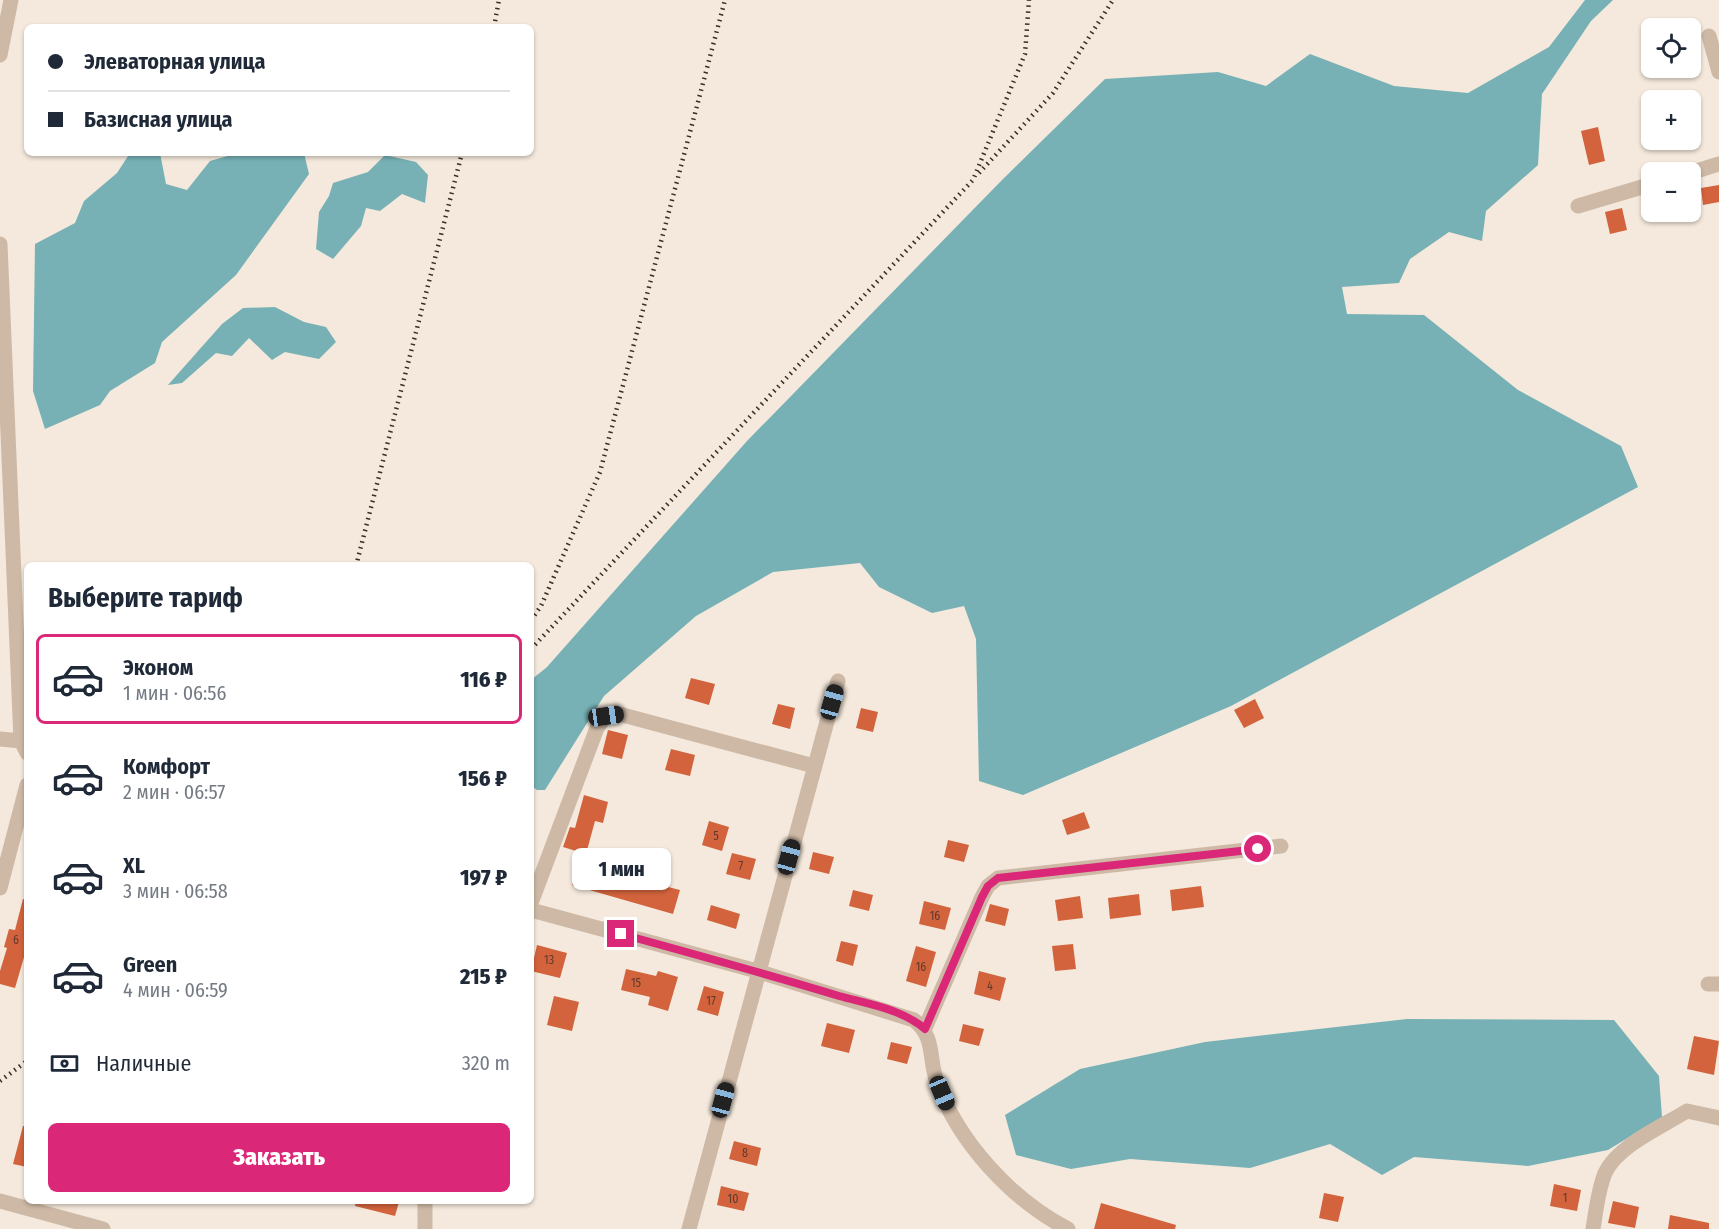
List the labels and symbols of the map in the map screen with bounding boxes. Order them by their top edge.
car [818,682,846,722]
car [587,705,625,727]
house number: 5 [713,829,719,843]
route start [1244,835,1271,862]
car [776,837,802,877]
callout: 1 мин [572,847,670,889]
house number: 7 [739,859,744,873]
house number: 16 [930,909,940,923]
route end [607,920,634,947]
house number: 6 [13,933,19,947]
house number: 13 [544,953,554,967]
house number: 16 [916,960,926,974]
house number: 15 [631,976,642,990]
house number: 4 [987,979,993,993]
house number: 17 [706,994,716,1008]
car [927,1073,957,1113]
car [710,1080,736,1120]
house number: 8 [742,1146,748,1160]
house number: 1 [1563,1191,1567,1205]
house number: 10 [728,1192,738,1206]

